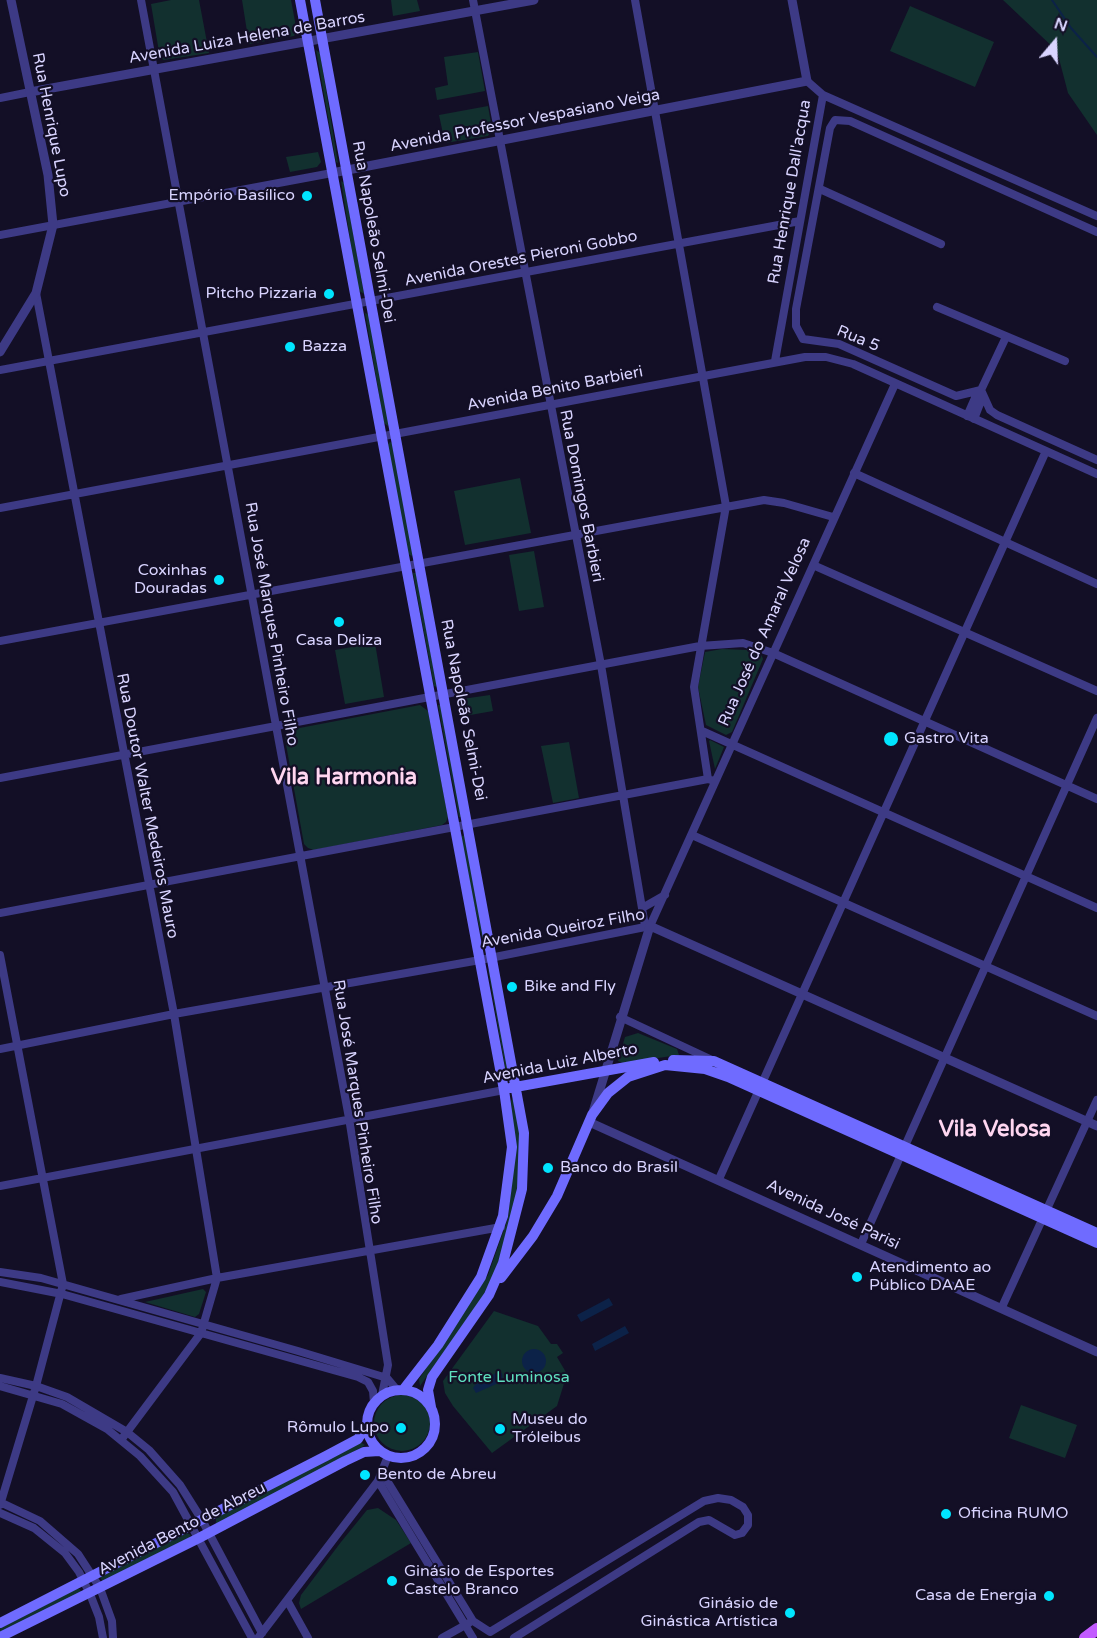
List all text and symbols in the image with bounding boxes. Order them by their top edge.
street label: Avenida Luiza Helena de Barros [127,8,367,68]
north arrow [1025,12,1085,72]
text: N [1052,13,1070,37]
street label: Rua Henrique Lupo [28,51,74,199]
street label: Avenida Professor Vespasiano Veiga [388,85,662,157]
street label: Rua Henrique Dall'acqua [764,98,816,286]
street label: Rua Napoleão Selmi-Dei [348,139,398,325]
place label: Empório Basílico [168,186,295,206]
marker: Empório Basílico [300,189,314,203]
street label: Avenida Orestes Pieroni Gobbo [403,227,639,291]
place label: Pitcho Pizzaria [206,284,317,304]
marker: Pitcho Pizzaria [322,287,336,301]
street label: Rua 5 [834,322,882,356]
place label: Bazza [302,337,347,357]
marker: Bazza [283,340,297,354]
street label: Avenida Benito Barbieri [465,363,645,415]
street label: Rua Domingos Barbieri [555,408,607,584]
street label: Rua José Marques Pinheiro Filho [240,501,302,747]
street label: Rua José do Amaral Velosa [715,535,815,729]
place label: Coxinhas Douradas [134,561,207,599]
marker: Coxinhas Douradas [212,573,226,587]
marker: Casa Deliza [332,615,346,629]
street label: Rua Napoleão Selmi-Dei [436,618,490,802]
place label: Casa Deliza [296,631,382,651]
street label: Rua Doutor Walter Medeiros Mauro [112,672,182,940]
place label: Gastro Vita [904,729,989,749]
marker: Gastro Vita [882,730,900,748]
district label: Vila Harmonia [271,765,417,791]
street label: Avenida Queiroz Filho [480,905,646,953]
place label: Bike and Fly [524,977,616,997]
street label: Rua José Marques Pinheiro Filho [328,978,386,1226]
marker: Bike and Fly [505,980,519,994]
street label: Avenida Luiz Alberto [481,1040,639,1088]
district label: Vila Velosa [939,1117,1051,1143]
place label: Banco do Brasil [560,1158,678,1178]
marker: Banco do Brasil [541,1161,555,1175]
street label: Avenida José Parisi [763,1176,903,1254]
place label: Atendimento ao Público DAAE [869,1258,991,1296]
marker: Atendimento ao Público DAAE [850,1270,864,1284]
park label: Fonte Luminosa [448,1368,570,1388]
place label: Museu do Tróleibus [512,1410,587,1448]
place label: Rômulo Lupo [287,1418,389,1438]
marker: Rômulo Lupo [394,1421,408,1435]
marker: Museu do Tróleibus [493,1422,507,1436]
place label: Bento de Abreu [377,1465,496,1485]
marker: Bento de Abreu [358,1468,372,1482]
street label: Avenida Bento de Abreu [95,1478,269,1580]
place label: Oficina RUMO [958,1504,1069,1524]
marker: Oficina RUMO [939,1507,953,1521]
place label: Ginásio de Esportes Castelo Branco [404,1562,554,1600]
marker: Ginásio de Esportes Castelo Branco [385,1574,399,1588]
place label: Casa de Energia [915,1586,1037,1606]
marker: Casa de Energia [1042,1589,1056,1603]
place label: Ginásio de Ginástica Artística [640,1594,778,1632]
marker: Ginásio de Ginástica Artística [783,1606,797,1620]

